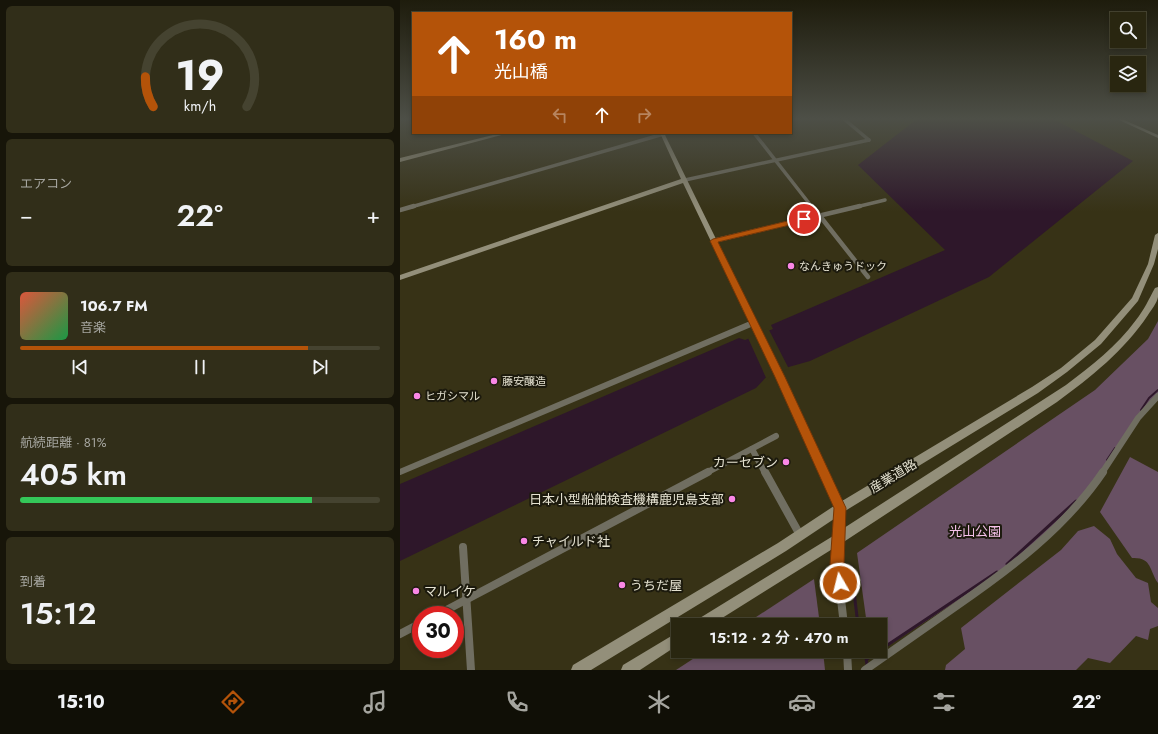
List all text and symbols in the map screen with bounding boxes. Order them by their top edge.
map controls [1110,12,1146,92]
button: search [1110,12,1146,48]
text: 160 m [494,19,577,60]
icon: ahead [428,28,480,80]
text: 19 [176,45,224,106]
button: layers [1110,56,1146,92]
text: 光山橋 [494,59,548,85]
text: km/h [184,96,216,116]
icon: left [549,104,571,126]
icon: ahead [591,104,613,126]
icon: right [633,104,655,126]
text: エアコン [20,174,72,193]
text: 22° [176,194,223,237]
text: − [20,199,33,231]
text: + [366,199,380,231]
pin [787,202,821,236]
icon: arrive [793,208,815,230]
place label: なんきゅうドック [799,258,887,274]
marker: なんきゅうドック [786,261,796,271]
text: 106.7 FM [80,295,148,317]
text: 音楽 [80,318,106,337]
icon: previous [69,356,91,378]
icon: pause [189,356,211,378]
icon: next [309,356,331,378]
place label: 藤安醸造 [502,373,546,389]
marker: 藤安醸造 [489,376,499,386]
place label: ヒガシマル [425,388,480,404]
marker: ヒガシマル [412,391,422,401]
text: 航続距離 · 81% [20,433,106,452]
text: 405 km [20,453,127,496]
place label: カーセブン [713,453,778,472]
street label: 産業道路 [866,454,920,498]
marker: カーセブン [781,457,791,467]
place label: 日本小型船舶検査機構鹿児島支部 [529,490,724,509]
marker: 日本小型船舶検査機構鹿児島支部 [727,494,737,504]
park label: 光山公園 [949,522,1001,541]
place label: チャイルド社 [532,532,610,551]
marker: チャイルド社 [519,536,529,546]
position arrow [819,562,861,604]
text: 到着 [20,572,46,591]
place label: うちだ屋 [630,576,682,595]
marker: うちだ屋 [617,580,627,590]
place label: マルイケ [424,582,476,601]
marker: マルイケ [411,586,421,596]
text: 15:12 [20,592,96,635]
speed limit sign: 30 [412,606,464,658]
text: 15:12 · 2 分 · 470 m [709,627,849,649]
icon: directions [219,688,247,716]
icon: music [361,688,389,716]
icon: phone [503,688,531,716]
icon: climate [645,688,673,716]
icon: car [788,688,816,716]
icon: filters [930,688,958,716]
text: 15:10 [57,689,105,715]
text: 22° [1072,689,1101,715]

